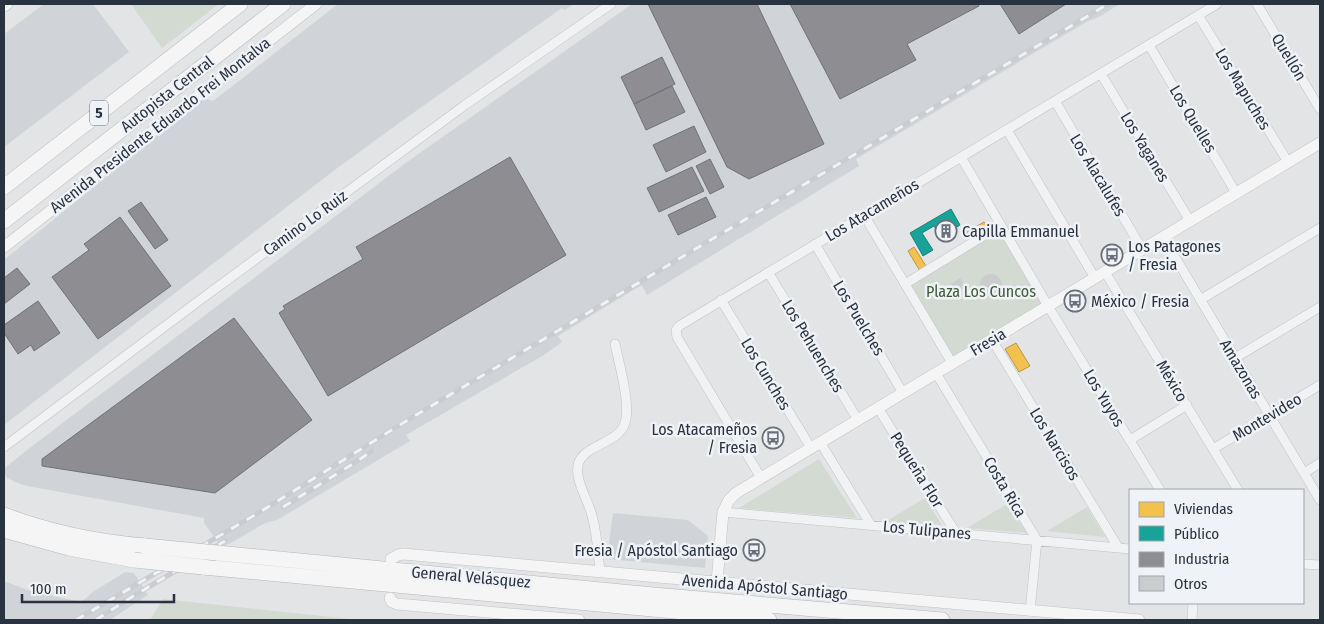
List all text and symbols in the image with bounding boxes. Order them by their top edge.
street label: Quellón [1268,30,1310,84]
street label: Avenida Presidente Eduardo Frei Montalva [46,33,274,217]
street label: Los Mapuches [1211,45,1275,133]
street label: Autopista Central [117,52,217,136]
street label: Los Quelles [1165,82,1221,156]
road number: 5 [90,100,108,126]
street label: Los Yaganes [1117,109,1173,186]
street label: Los Alacalufes [1066,130,1130,220]
street label: Los Atacameños [822,175,922,245]
street label: Camino Lo Ruiz [259,186,351,260]
building icon: Capilla Emmanuel [934,219,958,243]
place label: Capilla Emmanuel [962,222,1079,241]
place label: Los Patagones / Fresia [1128,237,1221,274]
bus stop icon: Los Patagones / Fresia [1100,243,1124,267]
street label: Los Puelches [829,277,889,359]
park label: Plaza Los Cuncos [926,282,1036,301]
bus stop icon: México / Fresia [1063,289,1087,313]
place label: México / Fresia [1091,292,1189,311]
street label: Los Pehuenches [778,296,848,396]
street label: Fresia [967,324,1009,360]
street label: Los Cunches [737,335,795,413]
street label: Amazonas [1216,336,1266,402]
street label: México [1152,357,1192,405]
street label: Los Yuyos [1079,366,1129,430]
street label: Montevideo [1229,389,1305,445]
street label: Los Narcisos [1026,404,1084,484]
place label: Los Atacameños / Fresia [651,420,757,457]
bus stop icon: Los Atacameños / Fresia [761,426,785,450]
street label: Pequeña Flor [886,429,948,512]
street label: Costa Rica [980,453,1030,521]
legend [1129,489,1304,604]
text: Viviendas [1174,500,1233,518]
street label: Los Tulipanes [882,517,972,543]
text: Público [1174,525,1219,543]
bus stop icon: Fresia / Apóstol Santiago [742,538,766,562]
place label: Fresia / Apóstol Santiago [574,541,738,560]
text: Industria [1174,550,1229,568]
street label: General Velásquez [411,562,531,592]
street label: Avenida Apóstol Santiago [681,570,849,604]
scale bar [22,572,175,604]
text: Otros [1174,575,1207,593]
text: 100 m [30,580,67,598]

